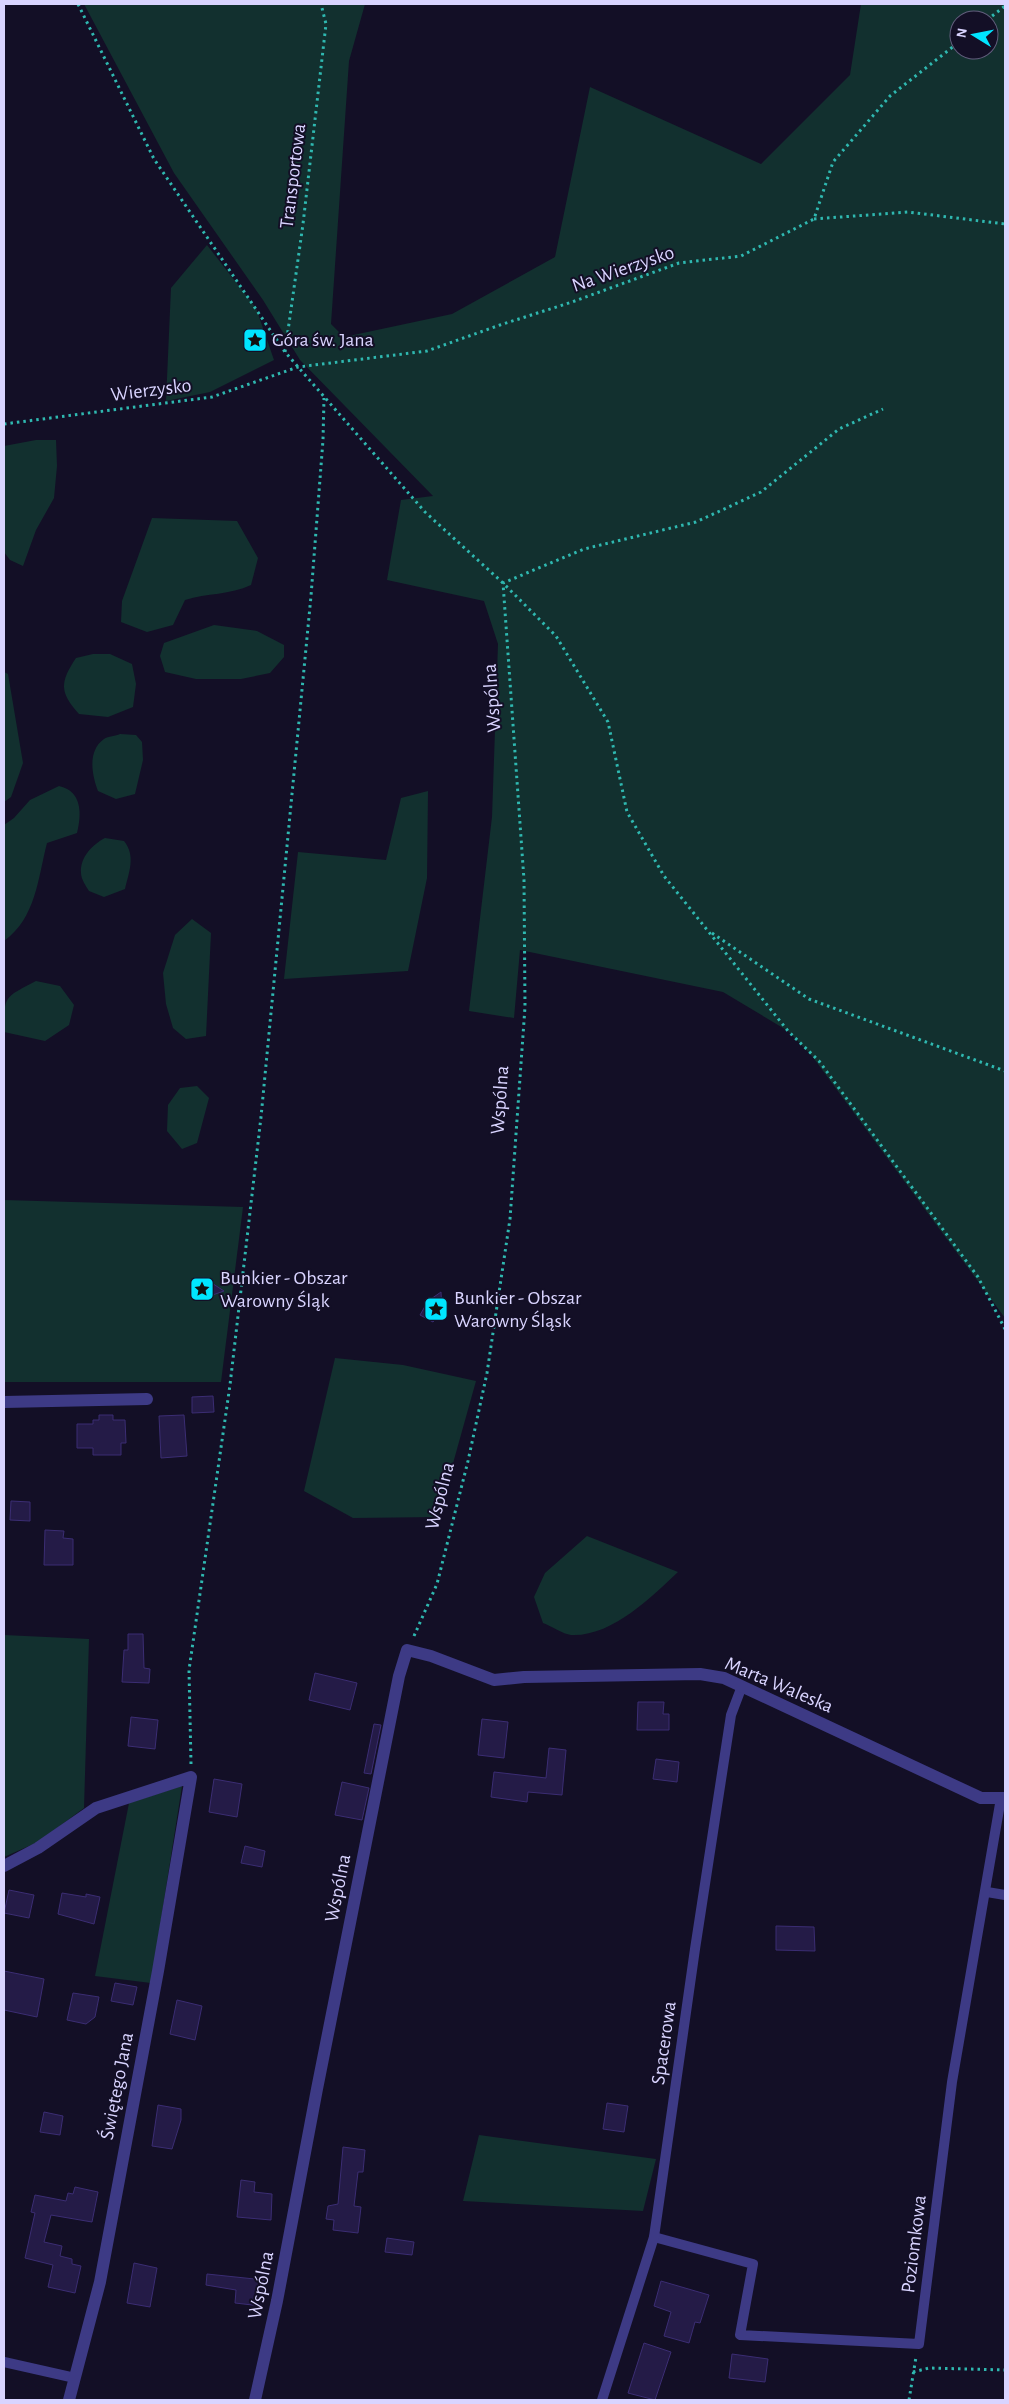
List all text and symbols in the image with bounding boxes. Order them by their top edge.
north arrow [949,10,999,60]
text: N [954,27,970,39]
street label: Transportowa [277,122,309,230]
street label: Na Wierzysko [569,242,677,296]
place icon: Góra św. Jana [242,327,268,353]
place label: Góra św. Jana [272,330,374,350]
street label: Wierzysko [109,375,193,405]
street label: Wspólna [480,663,504,733]
street label: Wspólna [488,1065,512,1135]
place label: Bunkier - Obszar Warowny Śląk [220,1268,348,1311]
place icon: Bunkier - Obszar Warowny Śląk [189,1276,215,1302]
place label: Bunkier - Obszar Warowny Śląsk [454,1288,582,1331]
place icon: Bunkier - Obszar Warowny Śląsk [423,1296,449,1322]
street label: Wspólna [422,1460,458,1532]
street label: Marta Waleska [722,1653,836,1717]
street label: Wspólna [322,1852,354,1924]
street label: Spacerowa [648,2000,680,2086]
street label: Świętego Jana [96,2030,137,2141]
street label: Poziomkowa [898,2194,930,2294]
street label: Wspólna [245,2249,277,2321]

